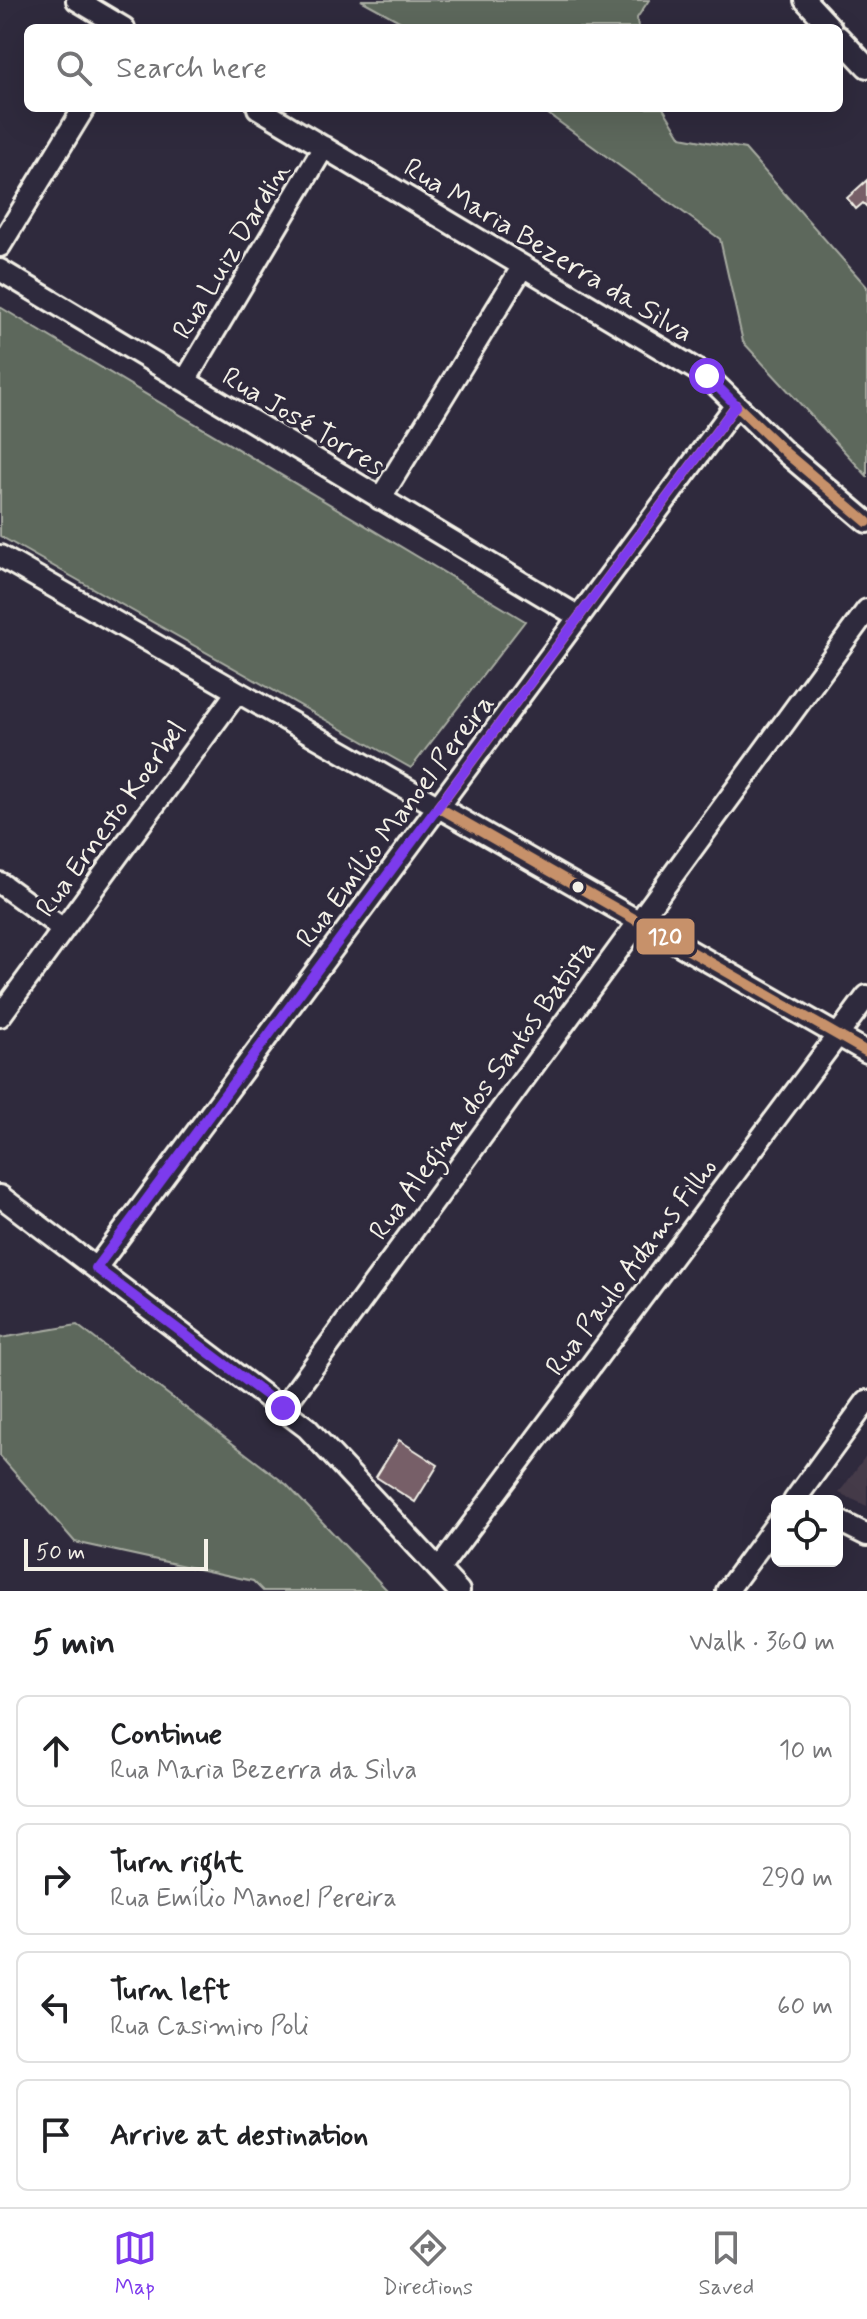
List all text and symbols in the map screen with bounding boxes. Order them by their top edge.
search box [24,24,843,112]
icon: search [52,46,96,90]
text: Search here [116,49,267,88]
street label: Rua Maria Bezerra da Silva [396,150,699,352]
street label: Rua Luiz Dardin [165,156,300,347]
route start [689,358,725,394]
street label: Rua José Torres [215,359,391,485]
street label: Rua Emílio Manoel Pereira [288,687,504,956]
street label: Rua Ernesto Koerbel [28,714,196,925]
unlabelled marker [570,879,586,895]
line badge: 120 [635,917,696,956]
text: 120 [648,924,682,952]
street label: Rua Alegina dos Santos Batista [361,933,607,1250]
street label: Rua Paulo Adams Filho [538,1151,726,1384]
route end [265,1390,301,1426]
map controls [771,1495,843,1567]
button: locate [771,1495,843,1567]
scale bar [24,1535,208,1571]
text: 50 m [36,1539,85,1567]
text: 5 min [32,1621,115,1666]
text: Walk · 360 m [689,1626,835,1660]
text: Continue [110,1715,222,1754]
icon: ahead [34,1729,78,1773]
text: 10 m [779,1734,833,1768]
text: Rua Maria Bezerra da Silva [110,1754,417,1788]
text: Turn right [110,1843,243,1882]
icon: right [34,1857,78,1901]
text: 290 m [761,1862,833,1896]
text: Rua Emílio Manoel Pereira [110,1882,397,1916]
text: Turn left [110,1971,230,2010]
icon: left [34,1985,78,2029]
text: 60 m [777,1990,833,2024]
text: Rua Casimiro Poli [110,2010,309,2044]
icon: arrive [34,2113,78,2157]
text: Arrive at destination [110,2116,368,2155]
tab: Map [113,2226,157,2302]
tab: Directions [382,2226,473,2302]
tab: Saved [699,2226,754,2302]

